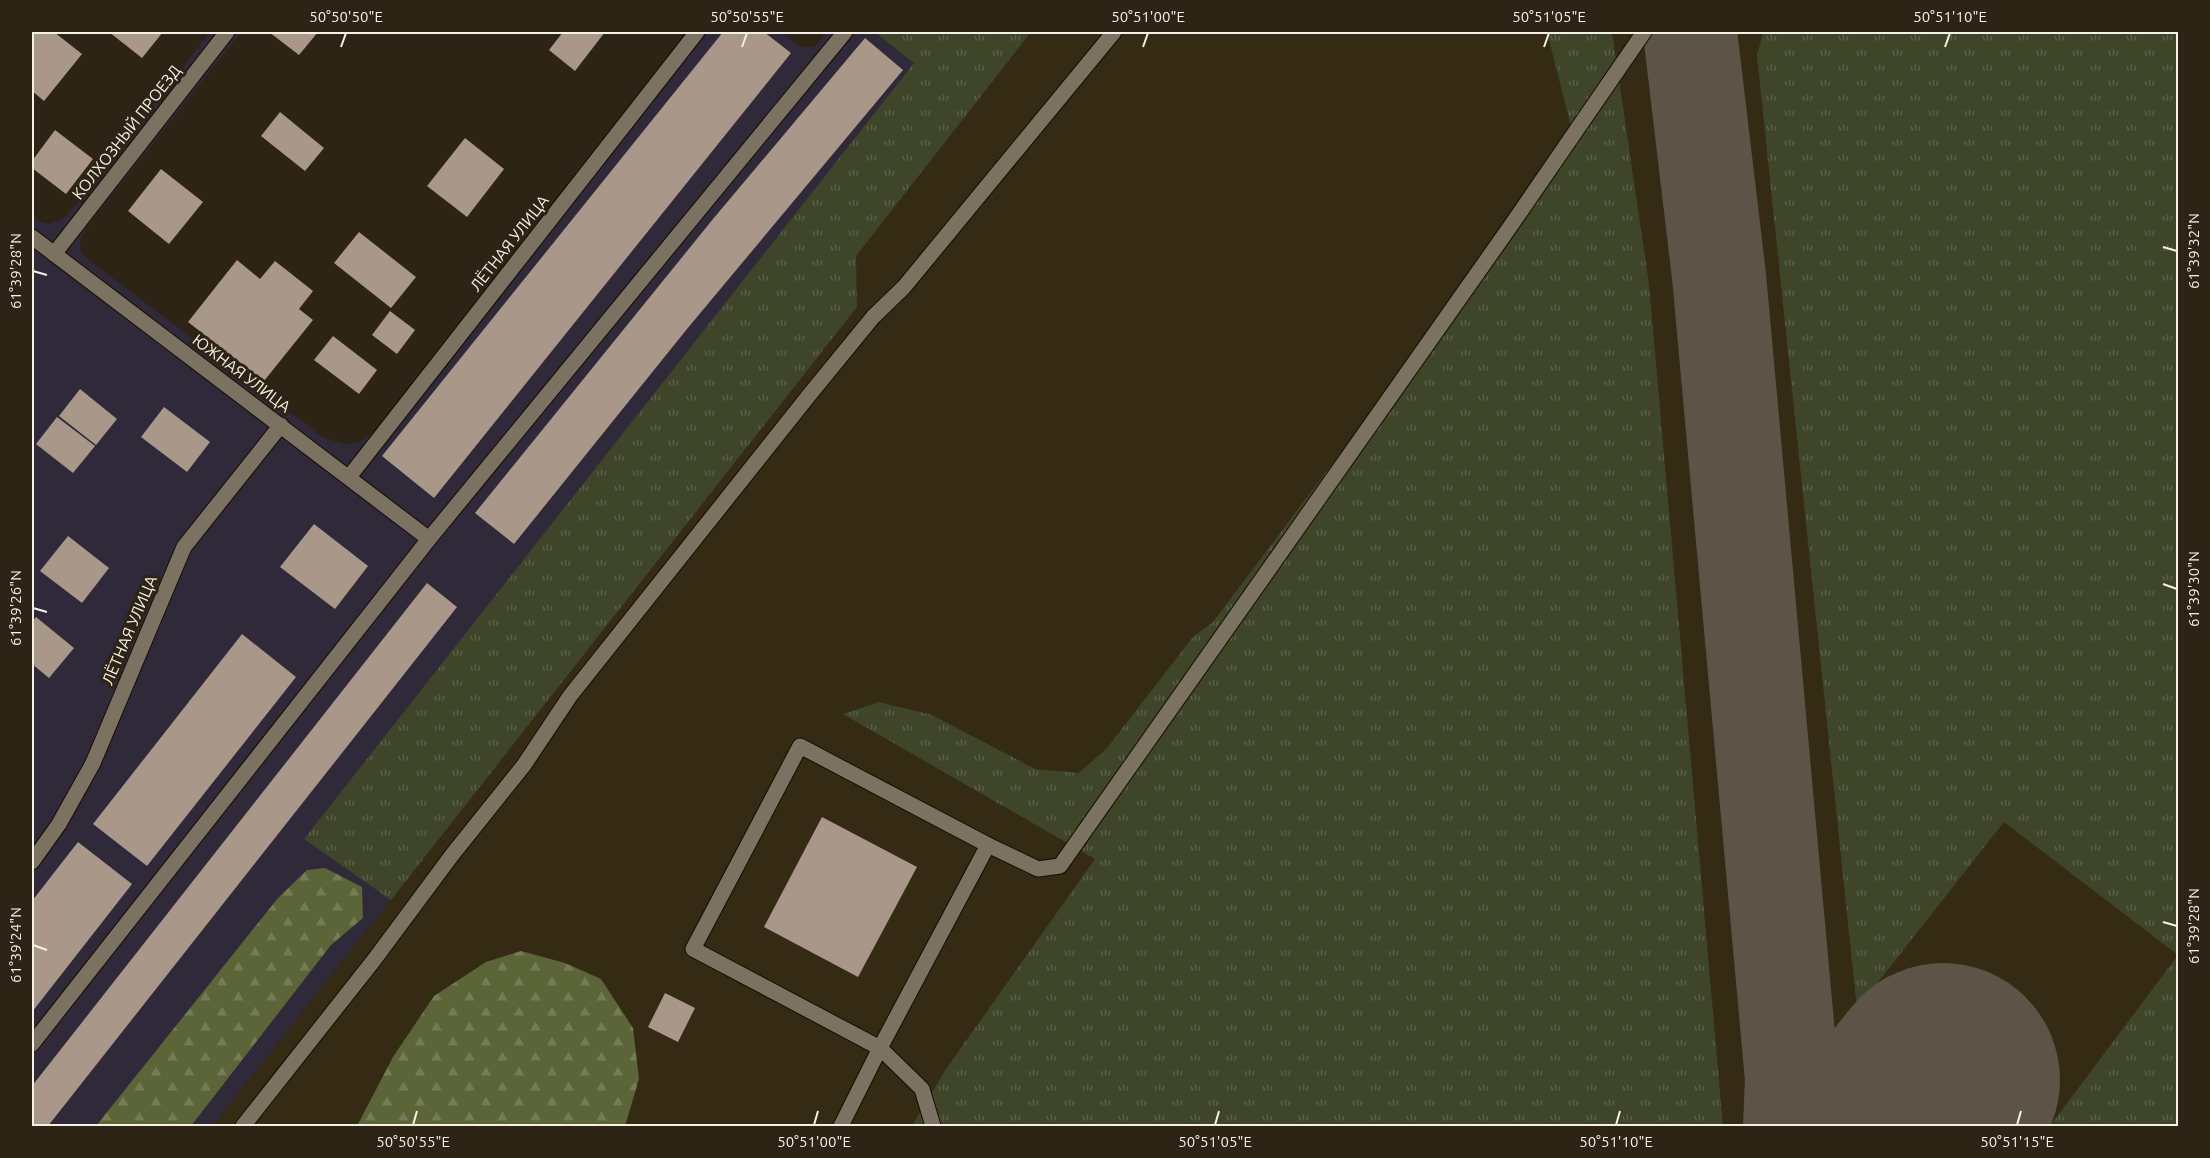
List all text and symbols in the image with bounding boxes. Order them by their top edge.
text: 50°50'50"E [309,8,383,25]
text: 50°50'55"E [710,8,784,25]
text: 50°51'00"E [1111,8,1185,25]
text: 50°51'05"E [1512,8,1586,25]
text: 50°51'10"E [1913,8,1987,25]
street label: КОЛХОЗНЫЙ ПРОЕЗД [67,61,184,203]
street label: ЛЁТНАЯ УЛИЦА [466,191,553,295]
text: 61°39'32"N [2185,213,2202,289]
text: 61°39'28"N [7,233,24,309]
street label: ЮЖНАЯ УЛИЦА [190,330,295,416]
text: 61°39'30"N [2185,551,2202,627]
text: 61°39'26"N [7,570,24,646]
street label: ЛЁТНАЯ УЛИЦА [98,572,160,687]
text: 61°39'28"N [2185,888,2202,964]
text: 61°39'24"N [7,907,24,983]
text: 50°50'55"E [376,1133,450,1150]
text: 50°51'00"E [777,1133,851,1150]
text: 50°51'05"E [1178,1133,1252,1150]
text: 50°51'10"E [1579,1133,1653,1150]
text: 50°51'15"E [1980,1133,2054,1150]

